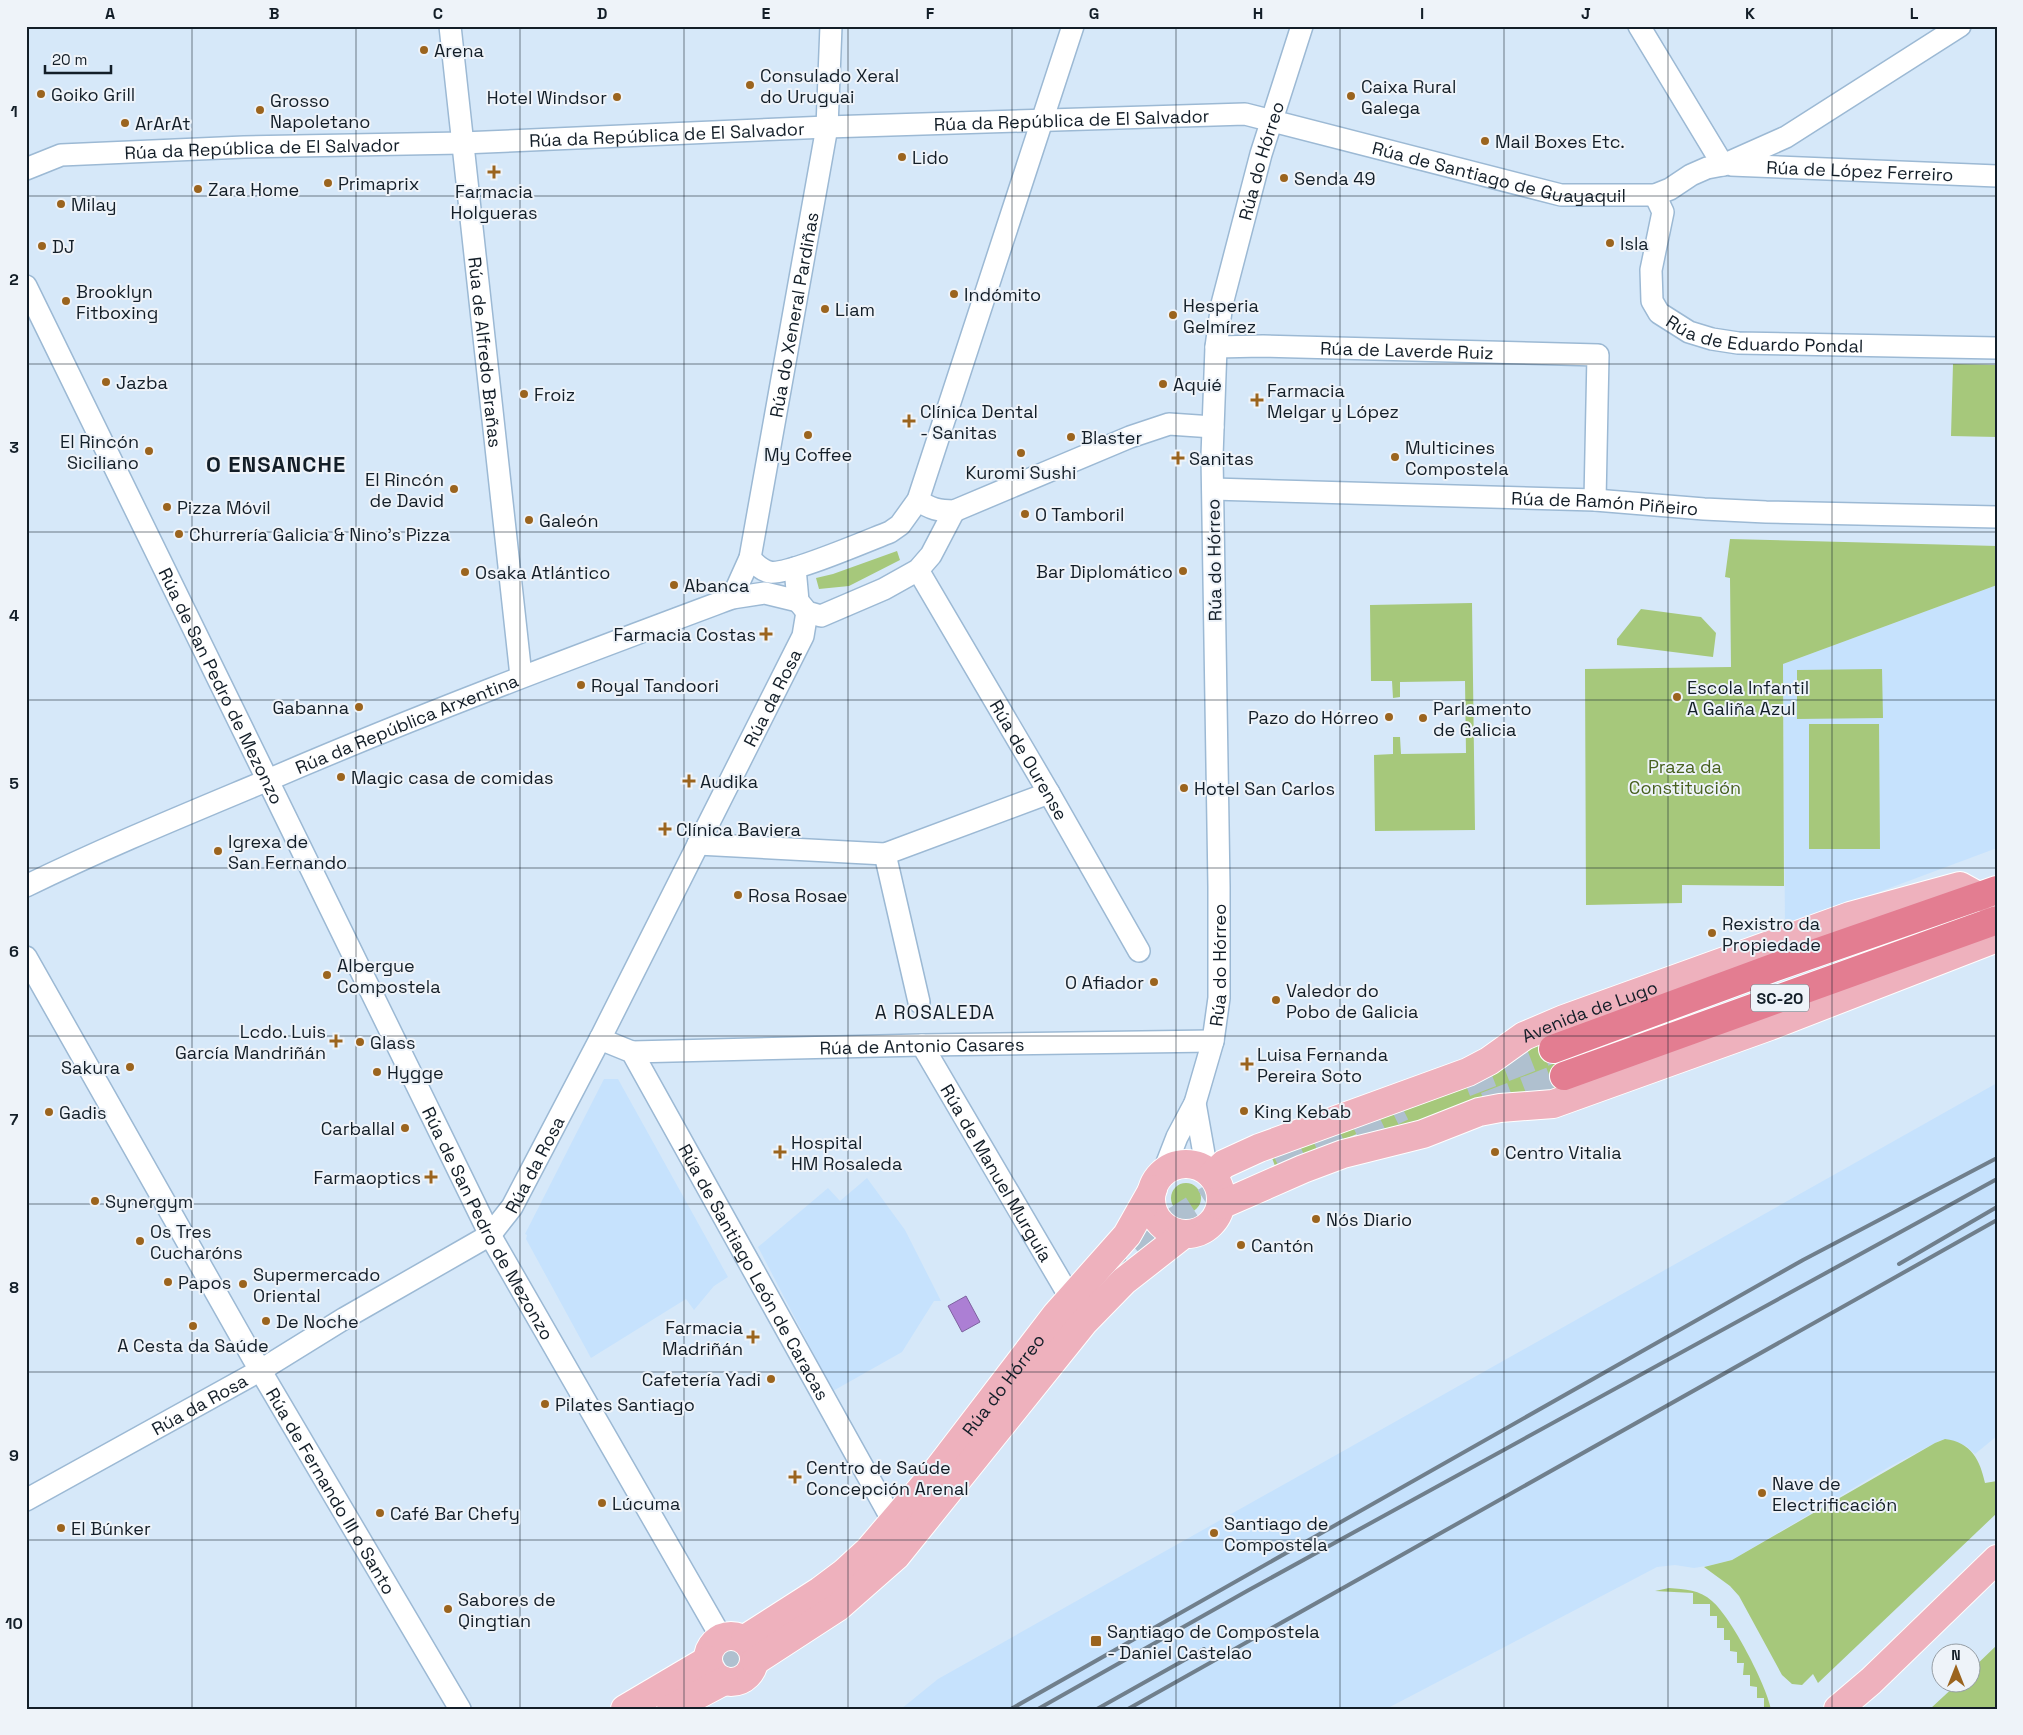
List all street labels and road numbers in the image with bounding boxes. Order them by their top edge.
street label: Rúa do Hórreo [1233,98,1289,223]
street label: Rúa da República de El Salvador [933,104,1210,135]
street label: Rúa da República de El Salvador [529,116,805,152]
street label: Rúa da República de El Salvador [124,133,400,164]
street label: Rúa de Santiago de Guayaquil [1370,136,1626,207]
street label: Rúa de López Ferreiro [1766,155,1954,186]
street label: Rúa do Xeneral Pardiñas [764,210,823,419]
street label: Rúa de Alfredo Brañas [464,255,507,449]
street label: Rúa de Eduardo Pondal [1662,309,1864,357]
street label: Rúa de Laverde Ruiz [1320,336,1494,364]
street label: Rúa de Ramón Piñeiro [1511,486,1699,520]
street label: Rúa do Hórreo [1201,498,1227,622]
street label: Rúa de San Pedro de Mezonzo [154,564,289,808]
street label: Rúa da Rosa [738,645,806,750]
street label: Rúa da República Arxentina [292,668,521,779]
street label: Rúa de Ourense [985,695,1073,824]
street label: Rúa do Hórreo [1204,904,1231,1028]
street label: Avenida de Lugo [1518,975,1660,1047]
road number: SC-20 [1751,984,1809,1011]
street label: Rúa de Antonio Casares [819,1032,1024,1059]
street label: Rúa de Manuel Murguía [936,1080,1058,1266]
street label: Rúa de San Pedro de Mezonzo [417,1103,559,1344]
street label: Rúa da Rosa [499,1112,569,1217]
street label: Rúa de Santiago León de Caracas [674,1140,835,1404]
street label: Rúa do Hórreo [956,1329,1049,1440]
street label: Rúa da Rosa [147,1368,251,1440]
street label: Rúa de Fernando III o Santo [261,1383,401,1598]

